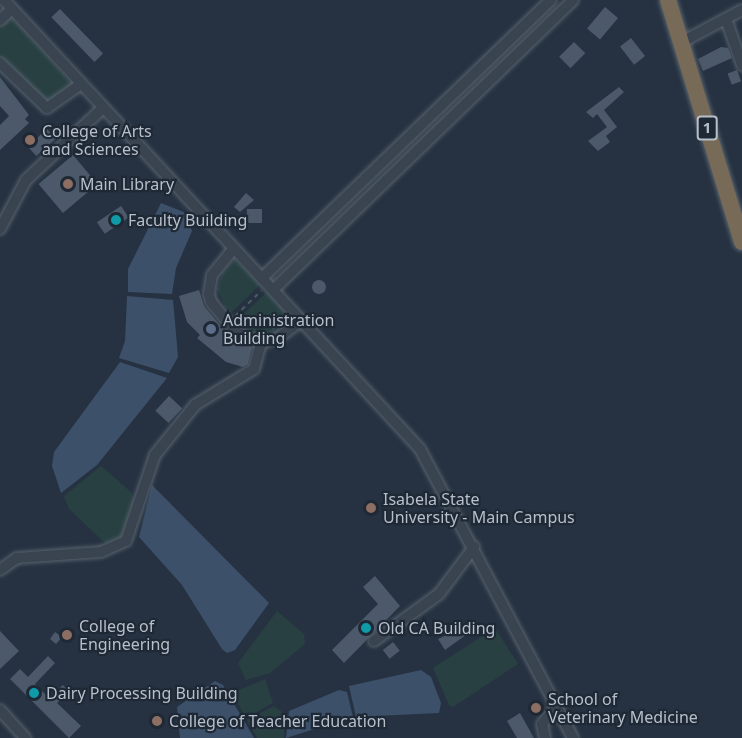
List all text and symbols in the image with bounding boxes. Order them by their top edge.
road number: 1 [696,116,718,140]
place label: College of Arts and Sciences [42,121,152,159]
marker: College of Arts and Sciences [23,133,37,147]
place label: Main Library [80,174,174,194]
marker: Main Library [61,177,75,191]
place label: Faculty Building [128,210,247,230]
marker: Faculty Building [109,213,123,227]
place label: Administration Building [223,310,334,348]
marker: Administration Building [204,322,218,336]
place label: Isabela State University - Main Campus [383,489,575,527]
marker: Isabela State University - Main Campus [364,501,378,515]
place label: College of Engineering [79,616,170,654]
place label: Old CA Building [378,618,495,638]
marker: Old CA Building [359,621,373,635]
marker: College of Engineering [60,628,74,642]
place label: Dairy Processing Building [46,683,238,703]
marker: Dairy Processing Building [27,686,41,700]
place label: School of Veterinary Medicine [548,689,698,727]
marker: School of Veterinary Medicine [529,701,543,715]
place label: College of Teacher Education [169,711,386,731]
marker: College of Teacher Education [150,714,164,728]

